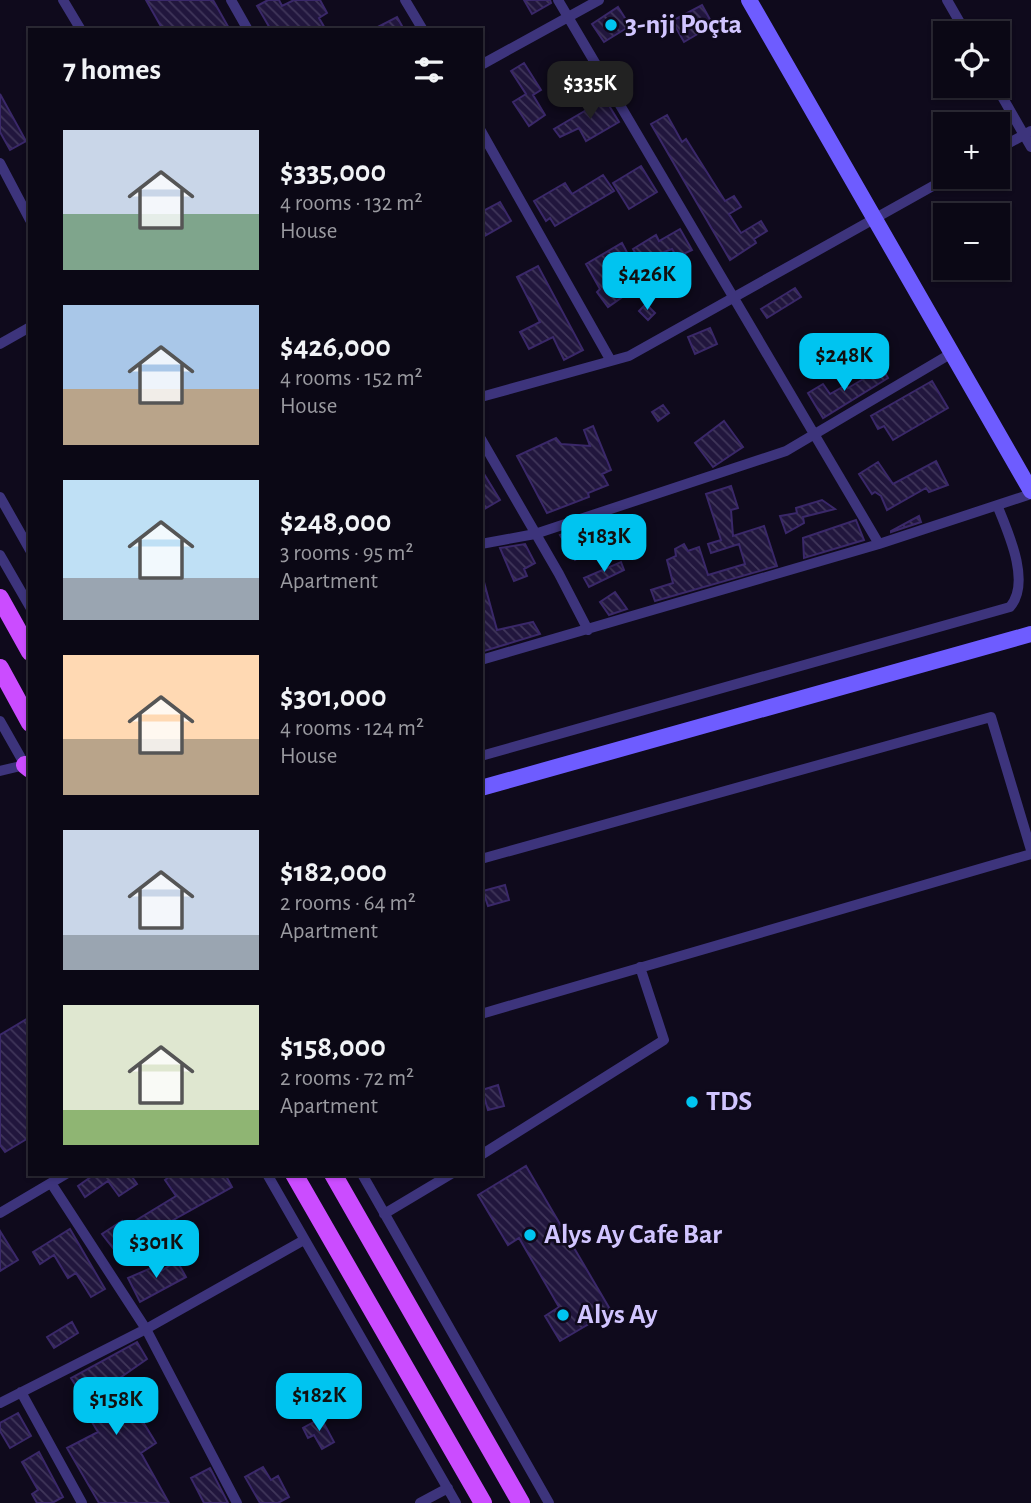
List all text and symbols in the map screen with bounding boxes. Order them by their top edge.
place label: 3-nji Poçta [625,11,742,39]
marker: 3-nji Poçta [603,17,619,33]
map controls [933,21,1010,280]
button: locate [933,21,1010,98]
icon: filters [410,51,448,89]
text: 7 homes [63,55,161,85]
pin: $335K [541,61,639,121]
text: $335K [563,72,617,95]
button: + [933,112,1010,189]
text: $335,000 [280,157,386,187]
icon: home [119,158,203,242]
text: 4 rooms · 132 m² [280,192,422,215]
button: − [933,203,1010,280]
text: House [280,220,337,243]
pin: $426K [598,252,696,312]
text: $426K [618,263,676,286]
text: $426,000 [280,332,391,362]
icon: home [119,333,203,417]
pin: $248K [795,334,893,393]
text: $248K [815,344,873,367]
text: 4 rooms · 152 m² [280,367,423,390]
text: House [280,395,337,418]
text: $248,000 [280,507,391,537]
icon: home [119,508,203,592]
pin: $183K [555,514,653,574]
text: $183K [577,525,631,548]
text: 3 rooms · 95 m² [280,542,413,565]
text: Apartment [280,570,378,593]
text: $301,000 [280,682,387,712]
icon: home [119,683,203,767]
text: 4 rooms · 124 m² [280,717,424,740]
text: House [280,745,337,768]
text: $182,000 [280,857,387,887]
icon: home [119,858,203,942]
text: 2 rooms · 64 m² [280,892,416,915]
text: Apartment [280,920,378,943]
text: $158,000 [280,1032,386,1062]
icon: home [119,1033,203,1117]
text: 2 rooms · 72 m² [280,1067,414,1090]
place label: TDS [706,1088,752,1116]
marker: TDS [684,1094,700,1110]
text: Apartment [280,1095,378,1118]
pin: $301K [107,1220,205,1280]
place label: Alys Ay Cafe Bar [544,1221,722,1249]
marker: Alys Ay Cafe Bar [522,1227,538,1243]
text: $301K [129,1231,183,1254]
place label: Alys Ay [577,1301,658,1329]
marker: Alys Ay [555,1307,571,1323]
pin: $182K [270,1374,368,1433]
pin: $158K [67,1378,165,1437]
text: $182K [292,1384,346,1407]
text: $158K [89,1388,143,1411]

